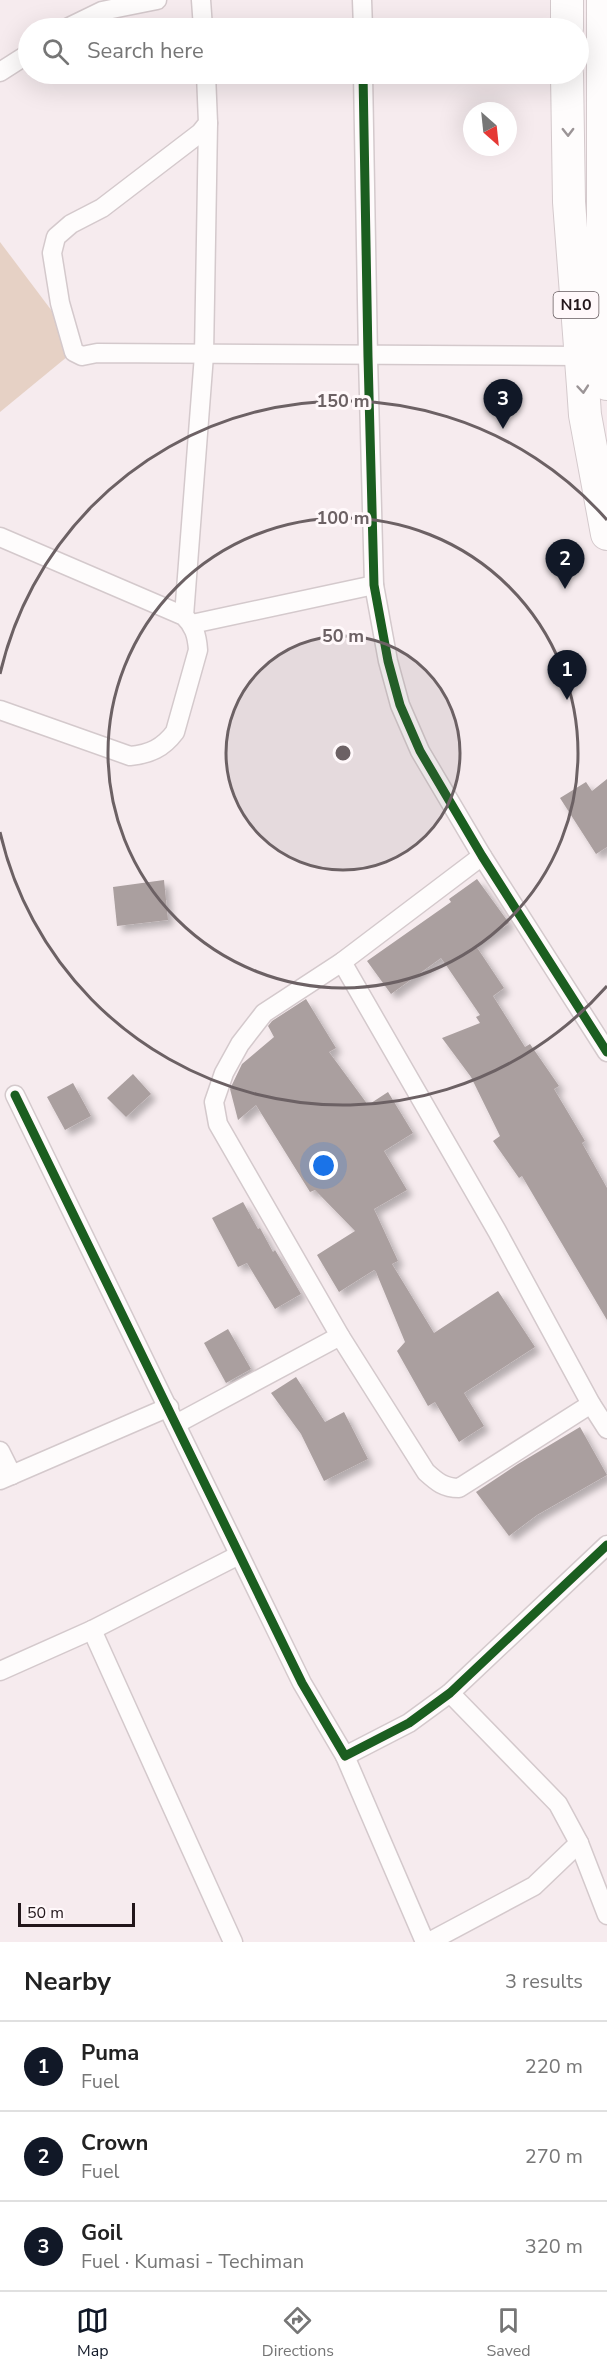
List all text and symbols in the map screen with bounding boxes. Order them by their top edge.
search box [18,18,589,84]
icon: search [39,35,72,68]
text: Search here [87,36,204,66]
north arrow [463,102,517,156]
one-way arrow [562,127,574,136]
road number: N10 [554,292,598,318]
pin: 3 [484,380,522,429]
one-way arrow [576,385,589,394]
text: 150 m [316,389,370,413]
text: 100 m [316,506,370,530]
pin: 2 [546,540,584,589]
text: 50 m [322,624,364,648]
pin: 1 [548,650,586,700]
centre of rings [333,743,353,763]
your location [309,1151,338,1180]
scale bar [18,1900,135,1928]
text: 50 m [27,1902,64,1924]
text: Nearby [24,1964,111,1999]
text: 3 results [505,1968,583,1995]
text: Puma [81,2038,139,2068]
text: 1 [38,2053,50,2080]
text: 220 m [525,2053,583,2080]
text: Fuel [81,2068,120,2095]
text: Crown [81,2128,148,2158]
text: 2 [38,2143,50,2170]
text: 270 m [525,2143,583,2170]
text: Fuel [81,2158,120,2185]
text: Goil [81,2218,123,2248]
text: 3 [38,2233,50,2260]
text: 320 m [525,2233,583,2260]
text: Fuel · Kumasi - Techiman [81,2248,304,2275]
tab: Map [76,2304,109,2362]
tab: Directions [262,2304,334,2362]
tab: Saved [487,2304,531,2362]

